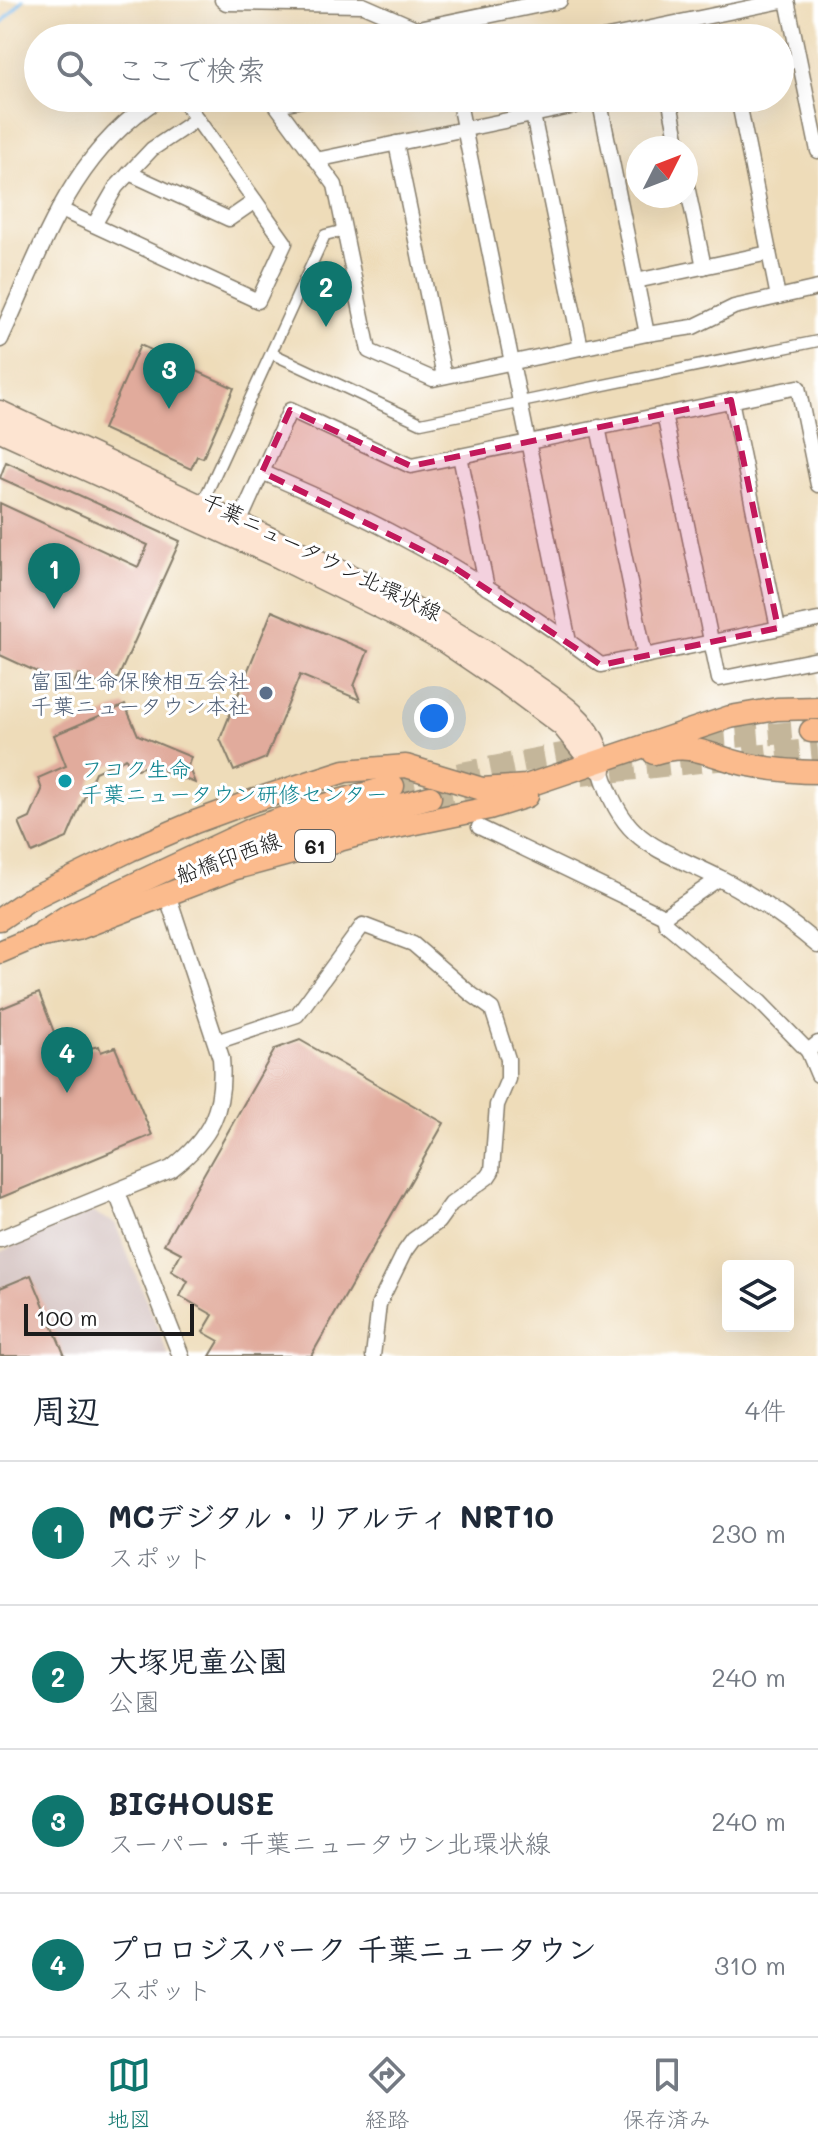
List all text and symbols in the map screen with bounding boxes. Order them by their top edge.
search box [24,24,794,112]
icon: search [52,46,96,90]
text: ここで検索 [116,49,266,89]
north arrow [626,136,698,208]
pin: 2 [300,261,352,327]
pin: 3 [143,343,195,409]
street label: 千葉ニュータウン北環状線 [197,485,447,627]
pin: 1 [28,543,80,609]
place label: 富国生命保険相互会社 千葉ニュータウン本社 [30,666,250,720]
marker: 富国生命保険相互会社 千葉ニュータウン本社 [257,684,275,702]
your location [414,698,454,738]
place label: フコク生命 千葉ニュータウン研修センター [81,754,388,808]
marker: フコク生命 千葉ニュータウン研修センター [56,772,74,790]
street label: 船橋印西線 [171,825,285,889]
road number: 61 [295,830,335,862]
pin: 4 [41,1027,93,1093]
map controls [722,1260,794,1332]
button: layers [722,1260,794,1332]
scale bar [24,1300,194,1336]
text: 100 m [36,1303,98,1332]
text: 周辺 [32,1387,100,1432]
text: 4件 [745,1393,786,1427]
text: MCデジタル・リアルティ NRT10 [108,1496,554,1536]
text: 1 [52,1516,64,1550]
text: 230 m [711,1516,786,1550]
text: スポット [108,1540,212,1574]
text: 大塚児童公園 [108,1640,288,1680]
text: 2 [51,1660,65,1694]
text: 240 m [711,1660,786,1694]
text: 公園 [108,1684,160,1718]
text: BIGHOUSE [108,1783,274,1823]
text: 3 [50,1804,66,1838]
text: 240 m [711,1804,786,1838]
text: スーパー · 千葉ニュータウン北環状線 [108,1826,550,1860]
text: プロロジスパーク 千葉ニュータウン [108,1928,597,1968]
text: 4 [50,1948,66,1982]
text: 310 m [714,1948,786,1982]
text: スポット [108,1972,212,2006]
tab: 地図 [107,2053,151,2133]
tab: 経路 [365,2053,409,2133]
tab: 保存済み [623,2053,711,2133]

